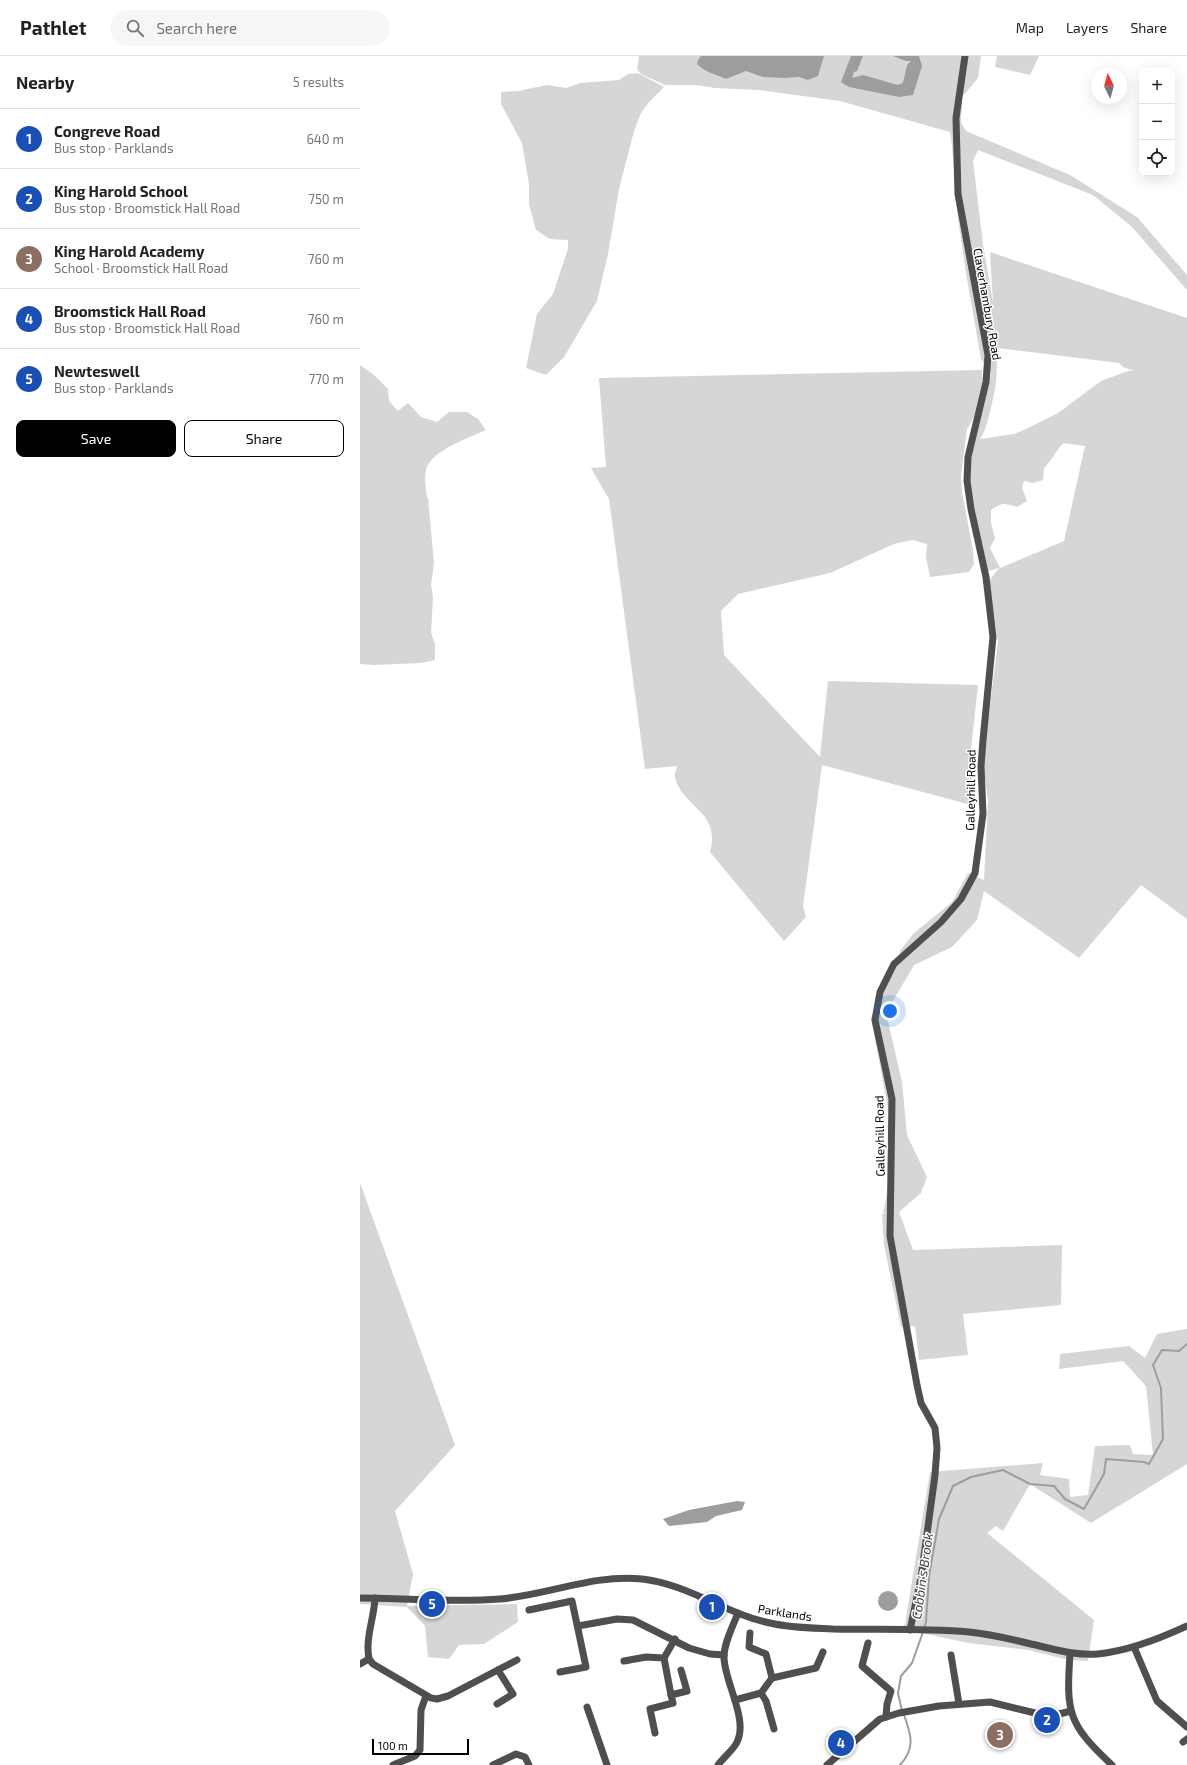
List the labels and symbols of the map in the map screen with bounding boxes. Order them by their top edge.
north arrow [1091,68,1127,104]
street label: Claverhambury Road [971,247,1005,361]
street label: Galleyhill Road [962,749,978,831]
your location [880,1001,900,1021]
street label: Galleyhill Road [871,1095,887,1177]
water label: Cobbin's Brook [908,1532,936,1620]
pin: 5 [419,1589,445,1619]
pin: 1 [699,1592,725,1622]
street label: Parklands [757,1601,813,1623]
pin: 2 [1034,1705,1060,1735]
pin: 3 [987,1720,1013,1750]
pin: 4 [828,1728,854,1758]
scale bar [372,1737,469,1756]

